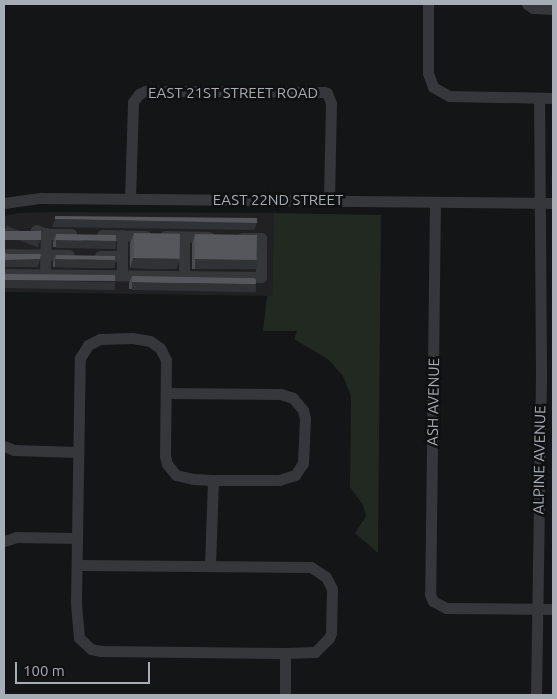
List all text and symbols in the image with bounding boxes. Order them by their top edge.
street label: EAST 21ST STREET ROAD [148,84,318,102]
street label: EAST 22ND STREET [213,191,343,209]
street label: ASH AVENUE [423,358,443,446]
street label: ALPINE AVENUE [529,405,549,515]
scale bar [18,652,152,684]
text: 100 m [23,662,65,679]

